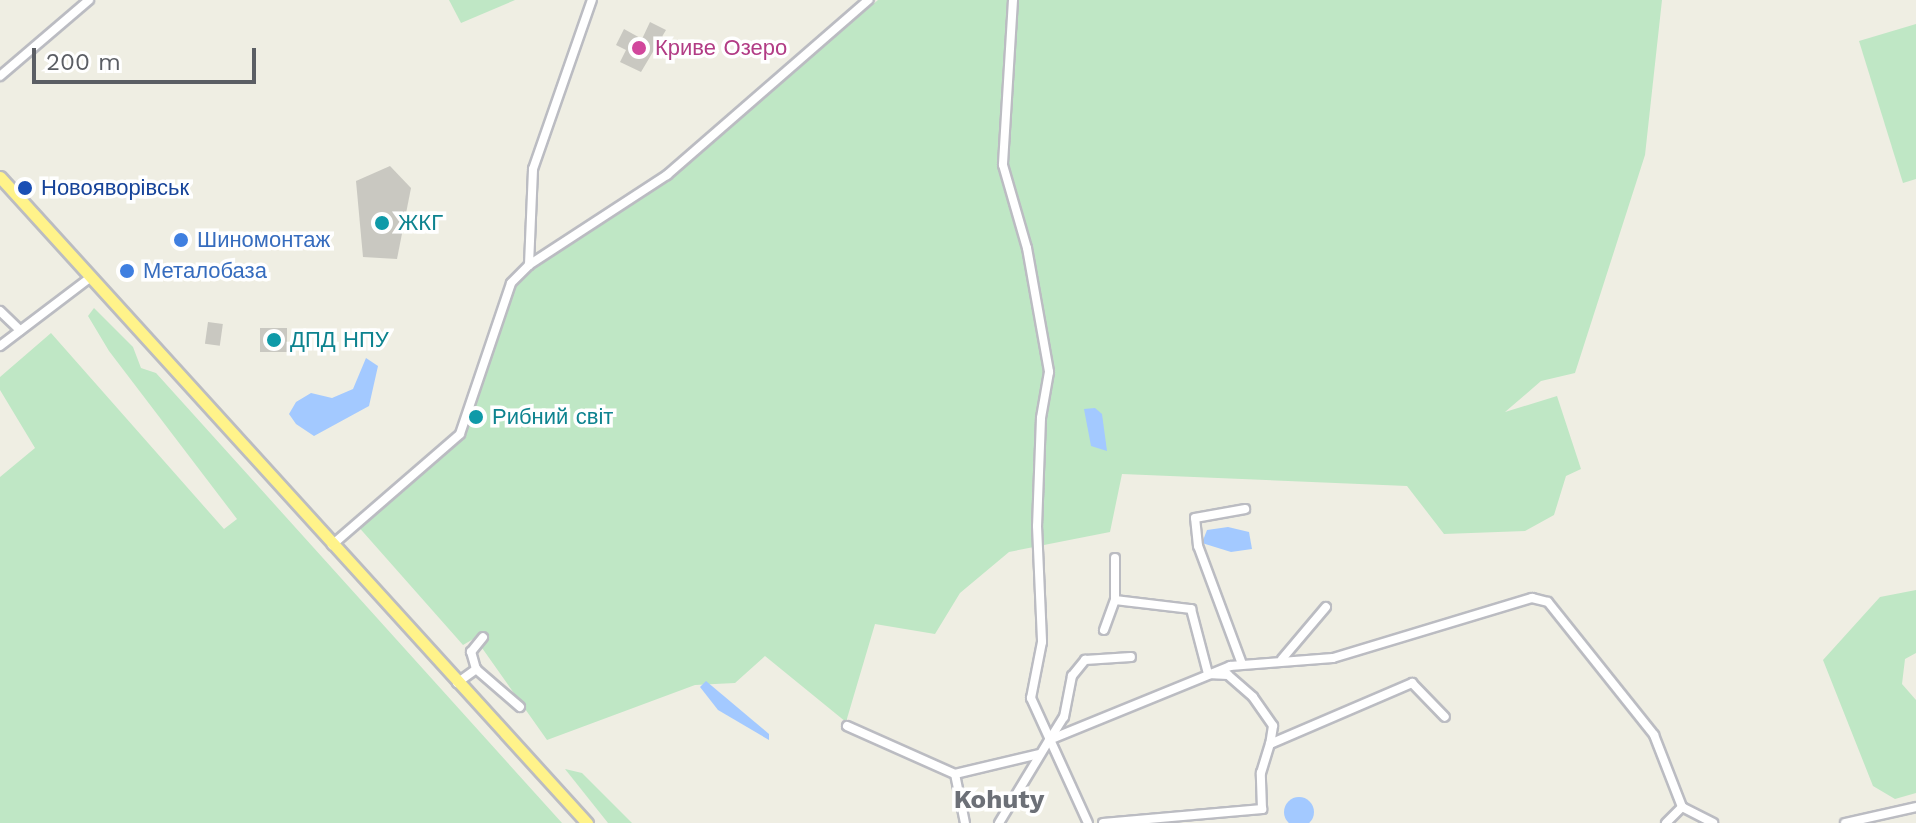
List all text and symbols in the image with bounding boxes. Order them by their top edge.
scale bar [36,32,260,82]
place label: Криве Озеро [655,35,787,61]
marker: Криве Озеро [630,39,648,57]
text: 200 m [46,48,121,76]
place label: Новояворівськ [41,175,189,201]
marker: Новояворівськ [16,179,34,197]
place label: ЖКГ [398,210,443,236]
marker: ЖКГ [373,214,391,232]
place label: Шиномонтаж [197,227,330,253]
marker: Шиномонтаж [172,231,190,249]
place label: Металобаза [143,258,267,284]
marker: Металобаза [118,262,136,280]
place label: ДПД НПУ [290,327,389,353]
marker: ДПД НПУ [265,331,283,349]
place label: Рибний світ [492,404,613,430]
marker: Рибний світ [467,408,485,426]
district label: Kohuty [954,784,1044,816]

